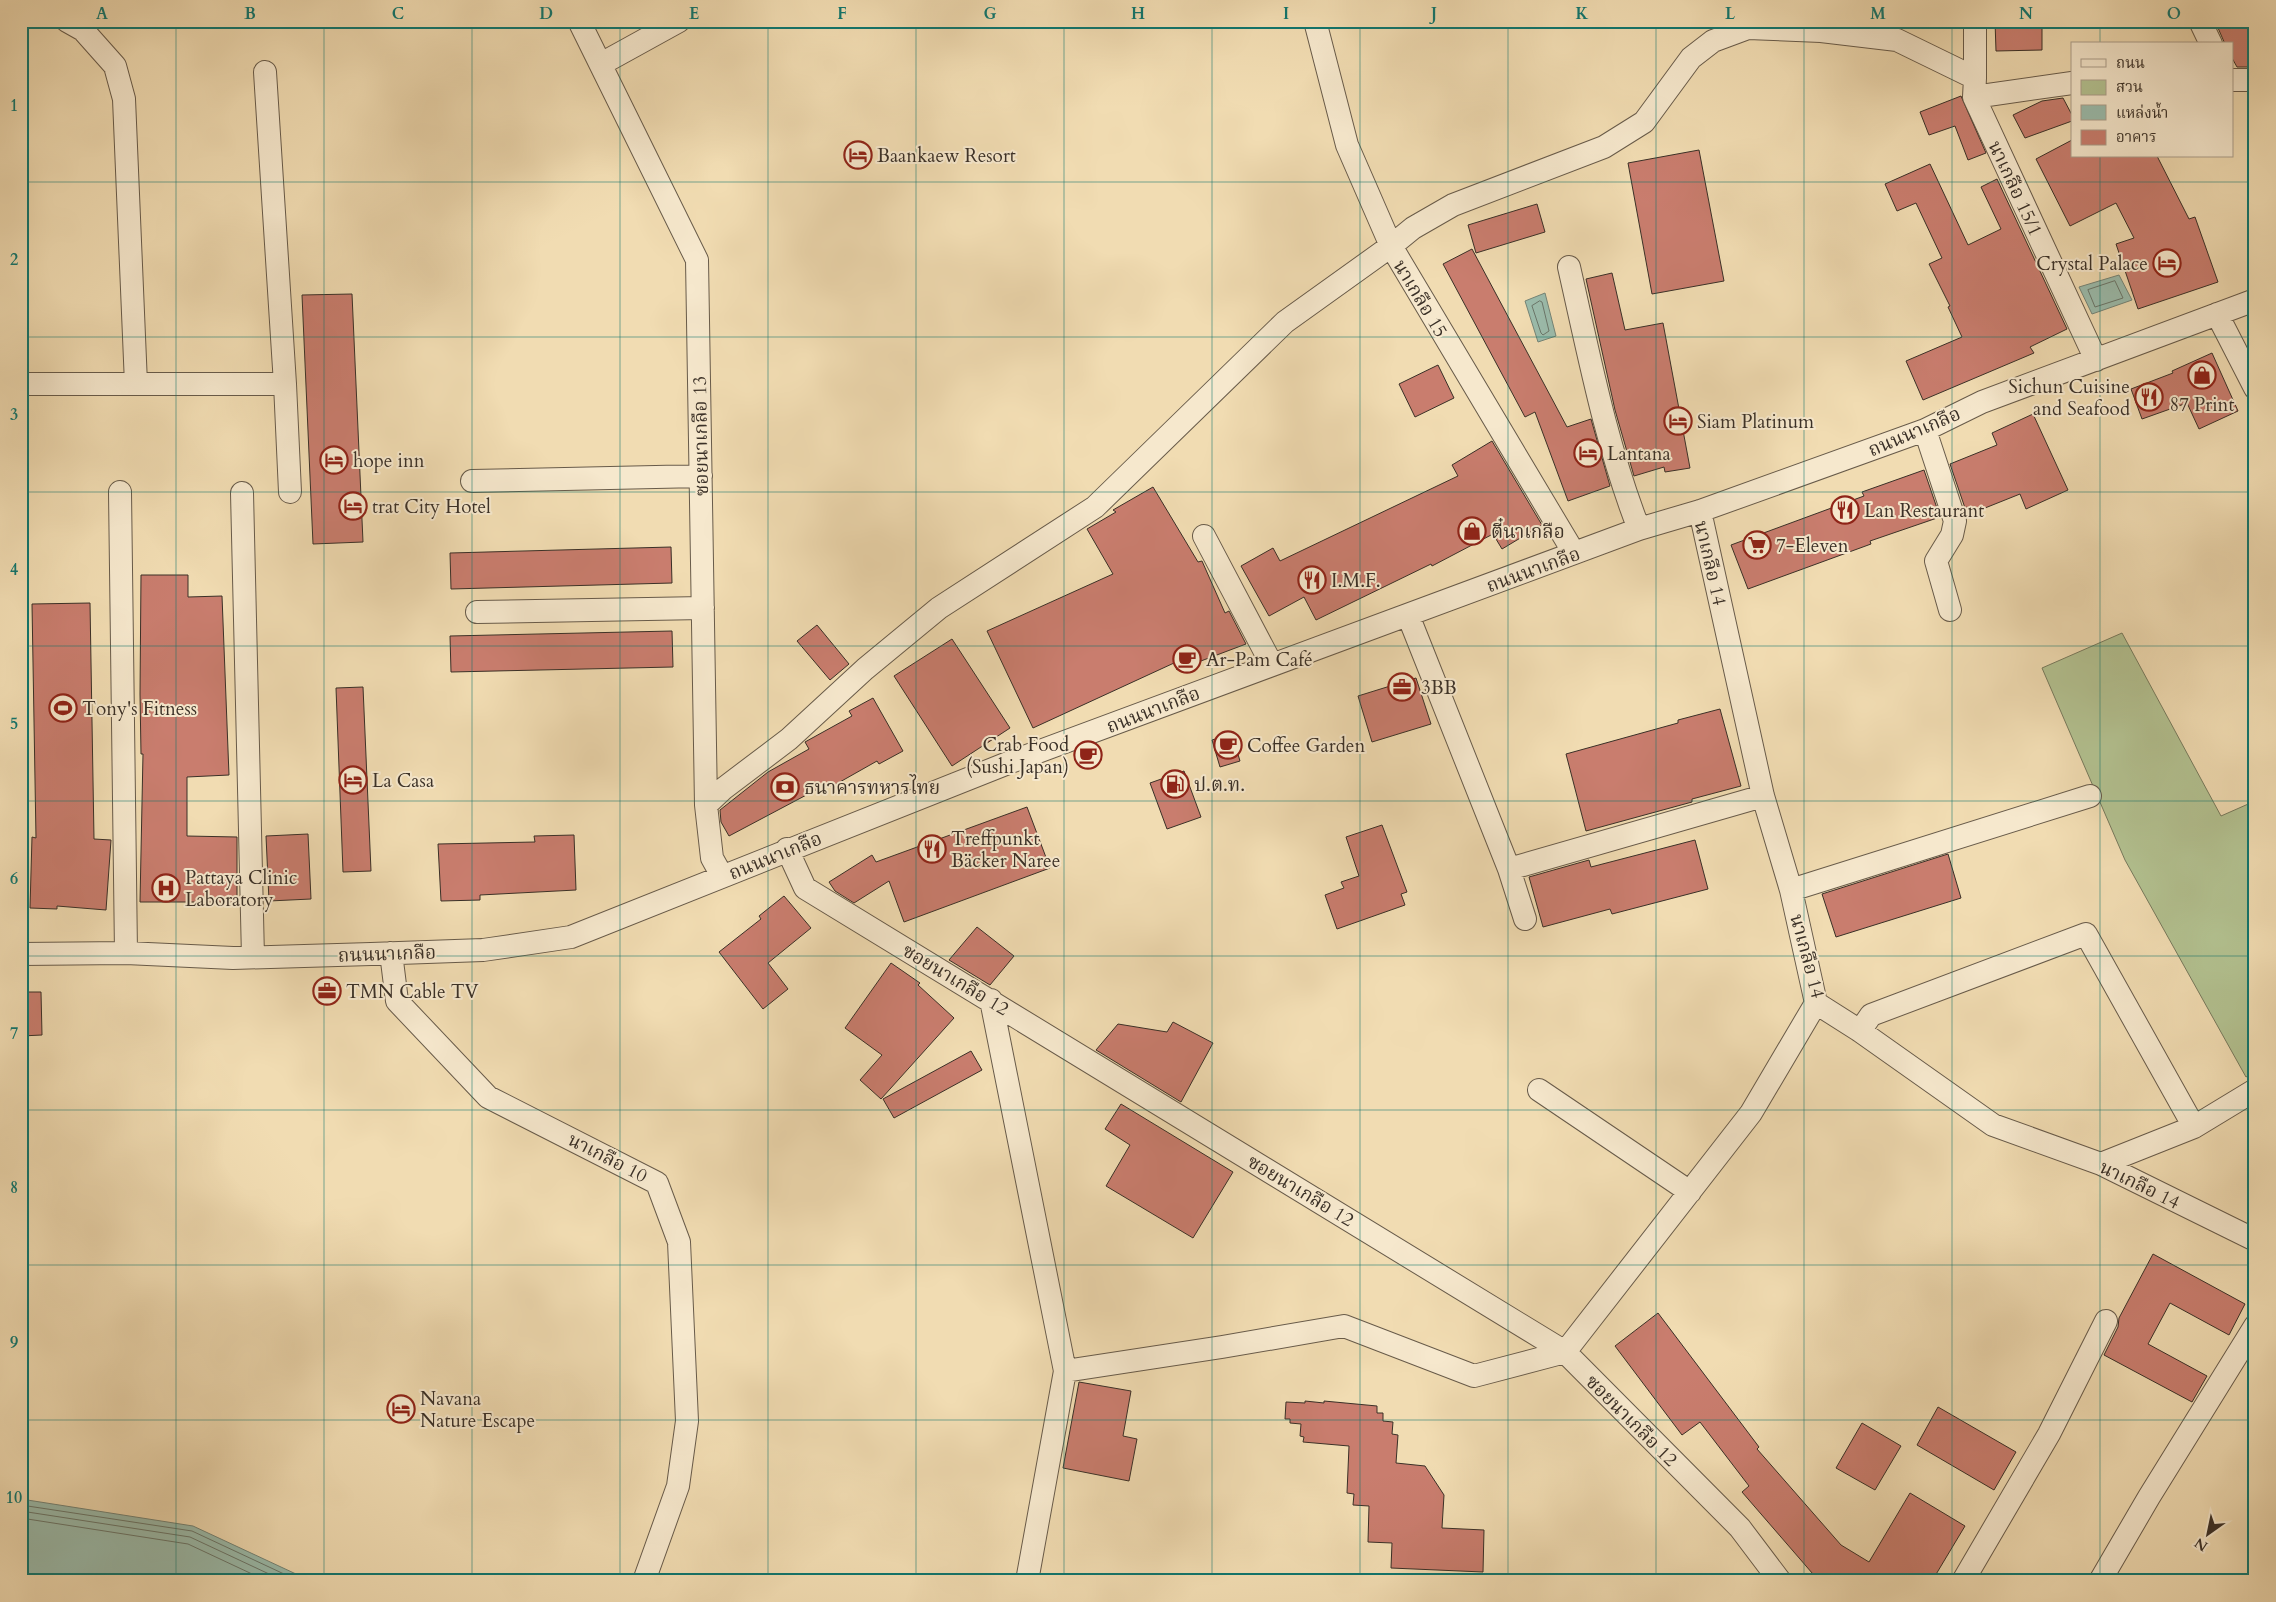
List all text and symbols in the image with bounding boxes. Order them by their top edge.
text: A [96,3,108,25]
text: B [244,3,256,25]
text: C [392,3,404,25]
text: D [539,3,553,25]
text: E [689,3,699,25]
text: F [837,3,847,25]
text: G [983,3,997,25]
text: H [1131,3,1145,25]
text: I [1283,3,1289,25]
text: J [1429,3,1437,25]
text: K [1576,3,1589,25]
text: L [1725,3,1736,25]
text: M [1870,3,1886,25]
text: N [2019,3,2033,25]
text: O [2167,3,2181,25]
legend [2071,42,2234,158]
text: ถนน [2116,53,2145,73]
text: สวน [2116,77,2143,97]
text: 1 [10,95,18,117]
text: แหล่งน้ำ [2116,102,2168,123]
text: อาคาร [2116,127,2156,147]
street label: นาเกลือ 15/1 [1982,137,2048,240]
hotel icon: Baankaew Resort [843,140,873,170]
place label: Baankaew Resort [877,143,1016,169]
hotel icon: Crystal Palace [2152,248,2182,278]
text: 2 [10,249,18,271]
place label: Crystal Palace [2036,251,2148,277]
street label: นาเกลือ 15 [1387,255,1453,342]
shop icon: 87 Print [2187,360,2217,390]
place label: Sichun Cuisine and Seafood [2008,374,2130,422]
street label: ซอยนาเกลือ 13 [687,376,715,496]
restaurant icon: Sichun Cuisine and Seafood [2134,382,2164,412]
place label: 87 Print [2170,392,2234,418]
street label: ถนนนาเกลือ [1864,401,1965,463]
text: 3 [10,404,18,426]
hotel icon: Siam Platinum [1663,406,1693,436]
place label: Siam Platinum [1697,409,1815,435]
hotel icon: Lantana [1573,438,1603,468]
place label: Lantana [1607,441,1671,467]
hotel icon: hope inn [319,445,349,475]
place label: hope inn [353,448,425,474]
hotel icon: trat City Hotel [338,491,368,521]
place label: trat City Hotel [372,494,491,520]
restaurant icon: Lan Restaurant [1830,495,1860,525]
place label: Lan Restaurant [1864,498,1984,524]
shop icon: ตี๋นาเกลือ [1457,516,1487,546]
place label: ตี๋นาเกลือ [1491,517,1565,545]
street label: นาเกลือ 14 [1688,518,1732,608]
supermarket icon: 7-Eleven [1742,530,1772,560]
place label: 7-Eleven [1776,533,1849,559]
street label: ถนนนาเกลือ [1483,541,1584,599]
text: 4 [10,559,18,581]
restaurant icon: I.M.F. [1297,565,1327,595]
place label: I.M.F. [1331,568,1381,594]
cafe icon: Ar-Pam Café [1172,644,1202,674]
place label: Ar-Pam Café [1206,647,1313,673]
office icon: 3BB [1387,672,1417,702]
place label: 3BB [1421,675,1457,701]
street label: ถนนนาเกลือ [1103,680,1204,740]
sports icon: Tony's Fitness [48,693,78,723]
place label: Tony's Fitness [82,696,197,722]
text: 5 [10,713,18,735]
cafe icon: Coffee Garden [1213,730,1243,760]
place label: Crab Food (Sushi Japan) [966,732,1069,780]
place label: Coffee Garden [1247,733,1365,759]
cafe icon: Crab Food (Sushi Japan) [1073,740,1103,770]
hotel icon: La Casa [338,765,368,795]
place label: La Casa [372,768,434,794]
fuel station icon: ป.ต.ท. [1160,769,1190,799]
bank icon: ธนาคารทหารไทย [770,772,800,802]
place label: ป.ต.ท. [1194,772,1245,798]
place label: ธนาคารทหารไทย [804,774,940,801]
street label: ถนนนาเกลือ [725,825,826,886]
place label: Treffpunkt Bäcker Naree [951,826,1060,874]
restaurant icon: Treffpunkt Bäcker Naree [917,834,947,864]
place label: Pattaya Clinic Laboratory [185,865,298,913]
text: 6 [10,868,18,890]
hospital icon: Pattaya Clinic Laboratory [151,873,181,903]
street label: นาเกลือ 14 [1783,911,1831,1002]
street label: ซอยนาเกลือ 12 [897,938,1014,1022]
street label: ถนนนาเกลือ [337,939,437,969]
office icon: TMN Cable TV [312,976,342,1006]
place label: TMN Cable TV [346,979,479,1005]
text: 7 [10,1023,18,1045]
street label: นาเกลือ 10 [563,1127,652,1189]
street label: ซอยนาเกลือ 12 [1242,1149,1359,1233]
street label: นาเกลือ 14 [2095,1154,2184,1216]
text: 8 [10,1177,18,1199]
text: 9 [10,1332,18,1354]
street label: ซอยนาเกลือ 12 [1580,1369,1683,1473]
place label: Navana Nature Escape [420,1386,535,1434]
hotel icon: Navana Nature Escape [386,1394,416,1424]
text: 10 [6,1487,22,1509]
north arrow [2184,1510,2234,1560]
text: N [2191,1533,2211,1556]

